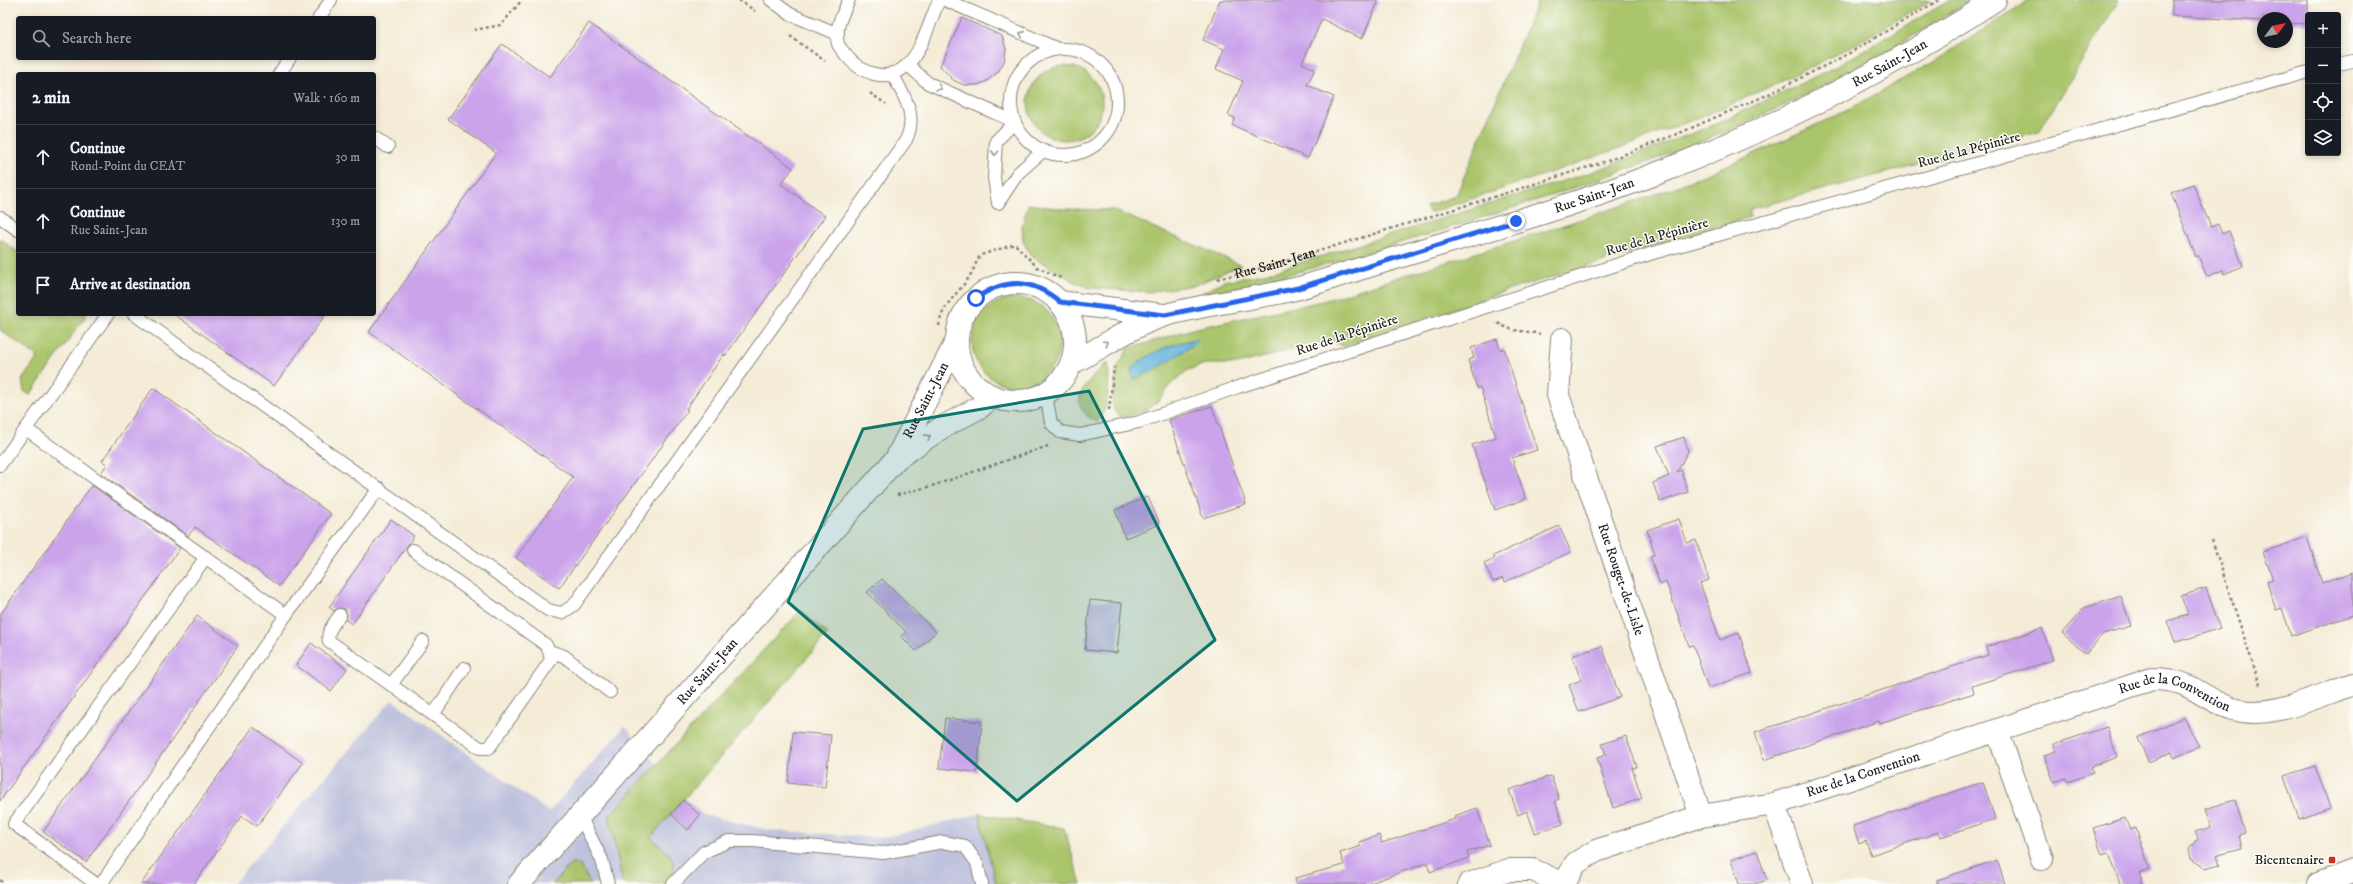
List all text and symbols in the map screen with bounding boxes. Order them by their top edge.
north arrow [2257,12,2293,48]
map controls [2305,12,2341,156]
button: + [2305,12,2341,48]
search box [16,16,376,60]
icon: search [30,27,52,49]
text: Search here [62,29,131,48]
one-way arrow [1019,31,1027,39]
street label: Rue Saint-Jean [1849,35,1931,92]
button: − [2305,48,2341,84]
one-way arrow [935,83,942,91]
button: locate [2305,84,2341,120]
text: 2 min [32,87,70,109]
text: Walk · 160 m [293,90,360,106]
button: layers [2305,120,2341,156]
street label: Rue de la Pépinière [1916,128,2023,172]
text: Continue [70,139,125,158]
icon: ahead [32,146,54,168]
text: 30 m [336,149,360,165]
one-way arrow [991,150,1000,156]
text: Rond-Point du CEAT [70,158,185,174]
street label: Rue Saint-Jean [1552,173,1638,218]
text: Continue [70,203,125,222]
icon: ahead [32,210,54,232]
route end [1507,212,1525,230]
text: 130 m [331,213,360,229]
street label: Rue de la Pépinière [1604,214,1711,260]
text: Rue Saint-Jean [70,222,148,238]
street label: Rue Saint-Jean [1233,243,1318,283]
icon: arrive [32,274,54,296]
text: Arrive at destination [70,275,190,294]
route start [967,289,985,307]
street label: Rue de la Pépinière [1294,310,1400,360]
one-way arrow [1102,341,1109,348]
street label: Rue Saint-Jean [899,358,953,442]
one-way arrow [924,434,931,442]
street label: Rue Rouget-de-Lisle [1593,521,1648,638]
street label: Rue Saint-Jean [673,634,742,709]
street label: Rue de la Convention [2116,670,2233,716]
street label: Rue de la Convention [1804,747,1923,802]
place label: Bicentenaire [2254,851,2324,869]
marker: Bicentenaire [2327,855,2337,865]

